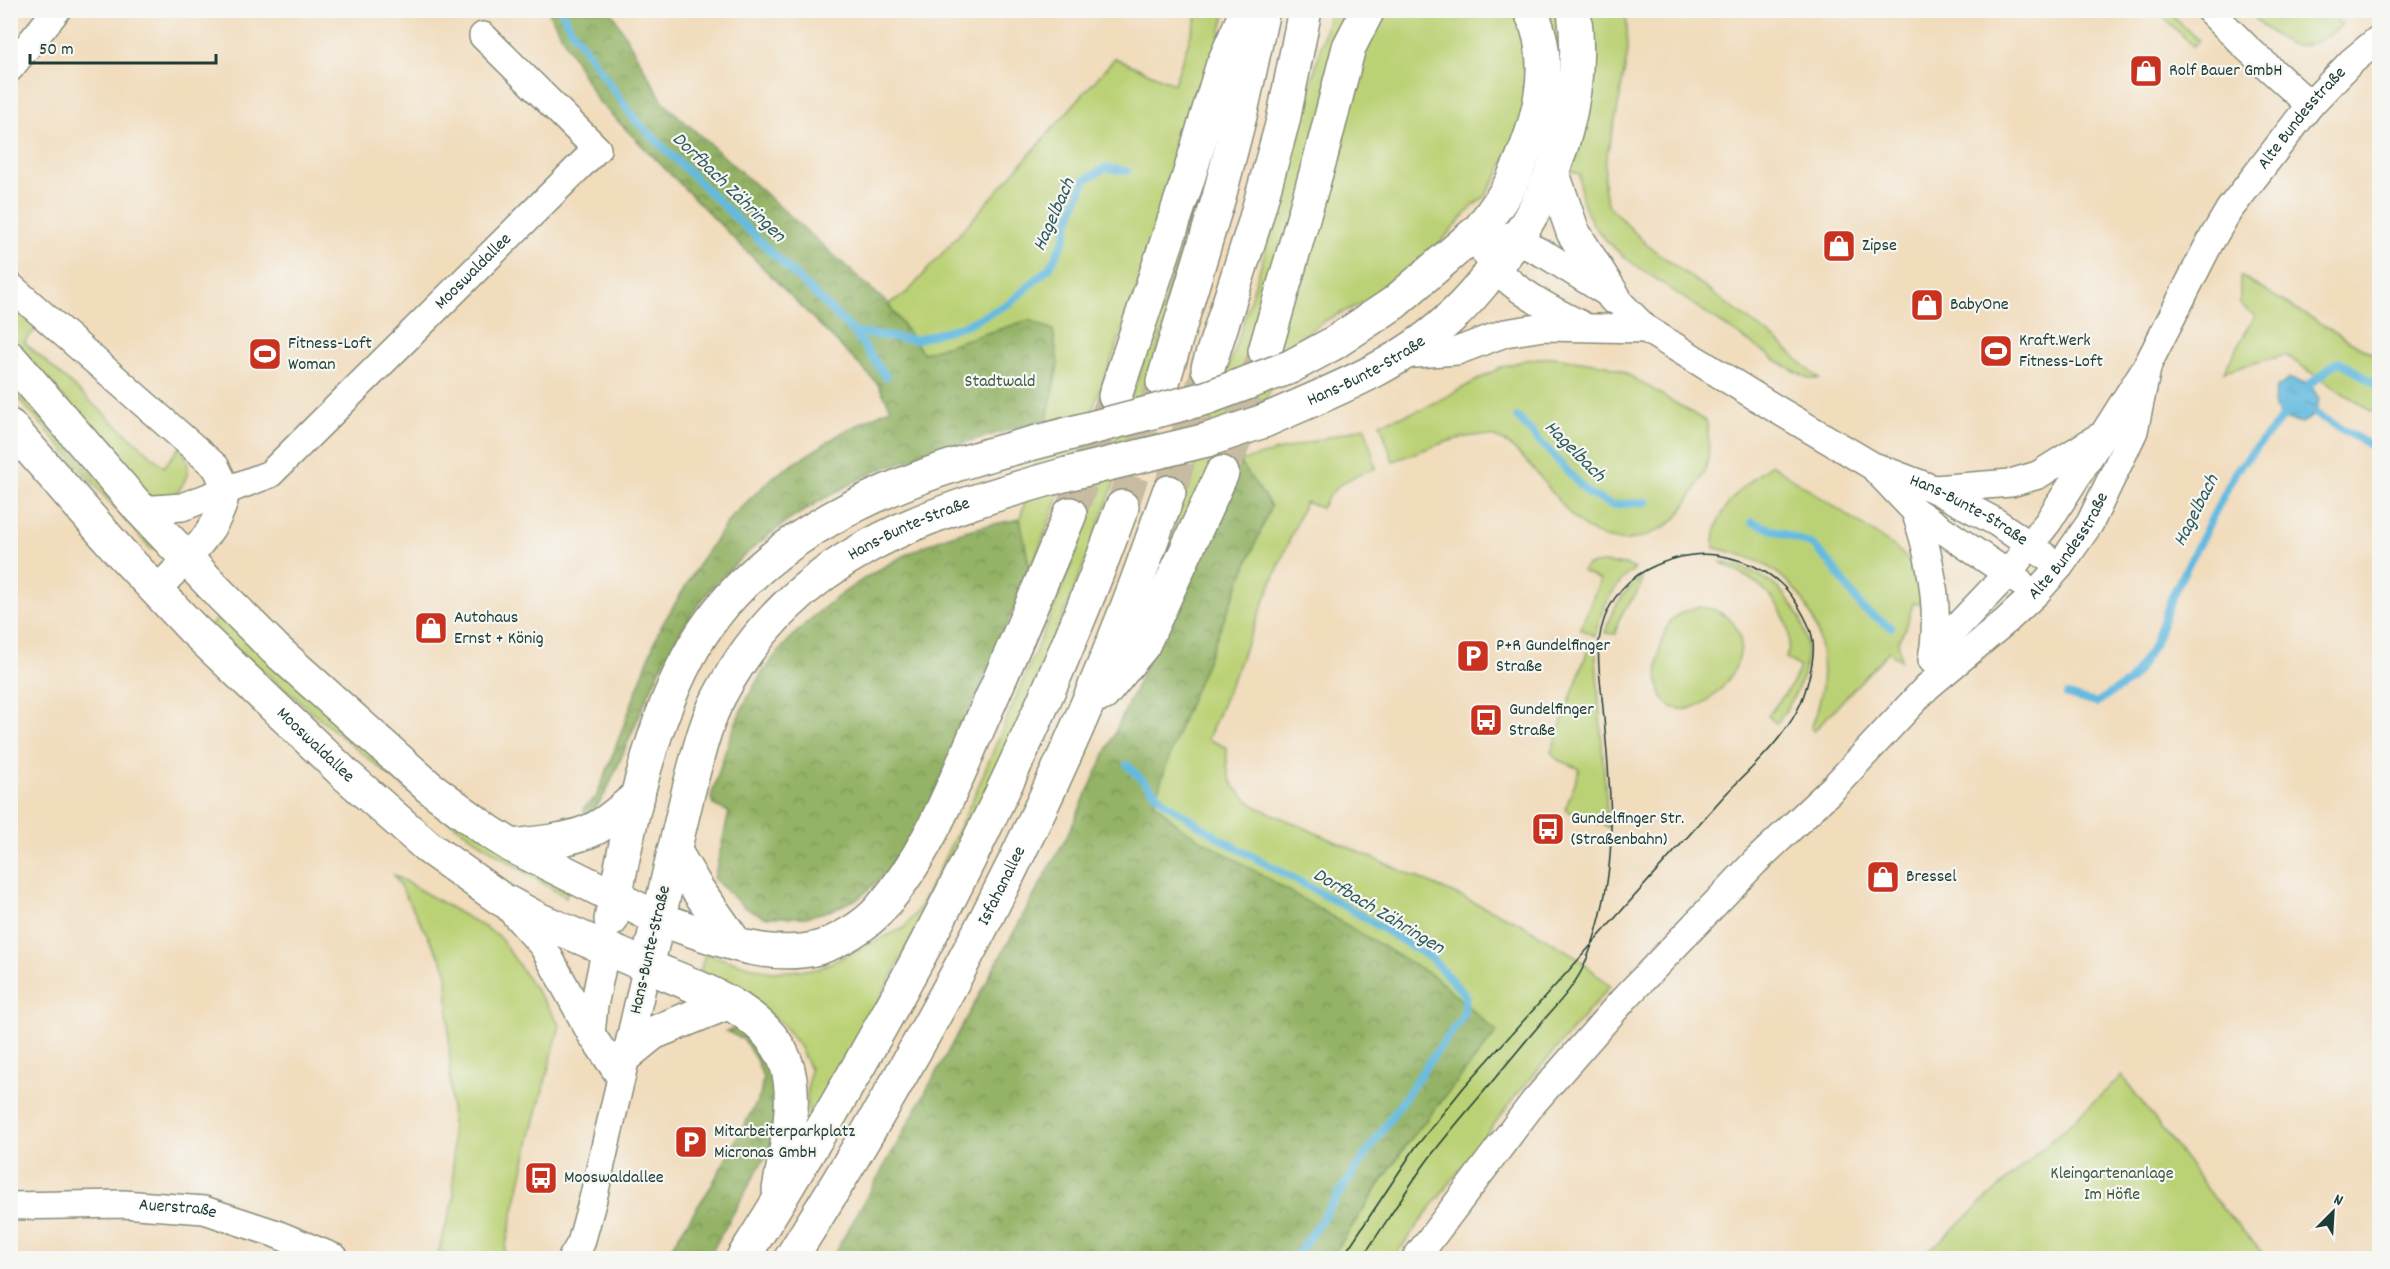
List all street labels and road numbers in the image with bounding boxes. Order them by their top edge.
street label: Alte Bundesstraße [2252,61,2352,175]
street label: Mooswaldallee [429,228,518,316]
street label: Hans-Bunte-Straße [1303,330,1431,413]
street label: Hans-Bunte-Straße [1906,468,2033,553]
street label: Alte Bundesstraße [2023,488,2115,606]
street label: Hans-Bunte-Straße [843,491,973,568]
street label: Mooswaldallee [270,702,360,789]
street label: Isfahanallee [972,842,1033,930]
street label: Hans-Bunte-Straße [624,883,678,1017]
street label: Auerstraße [138,1193,220,1226]

